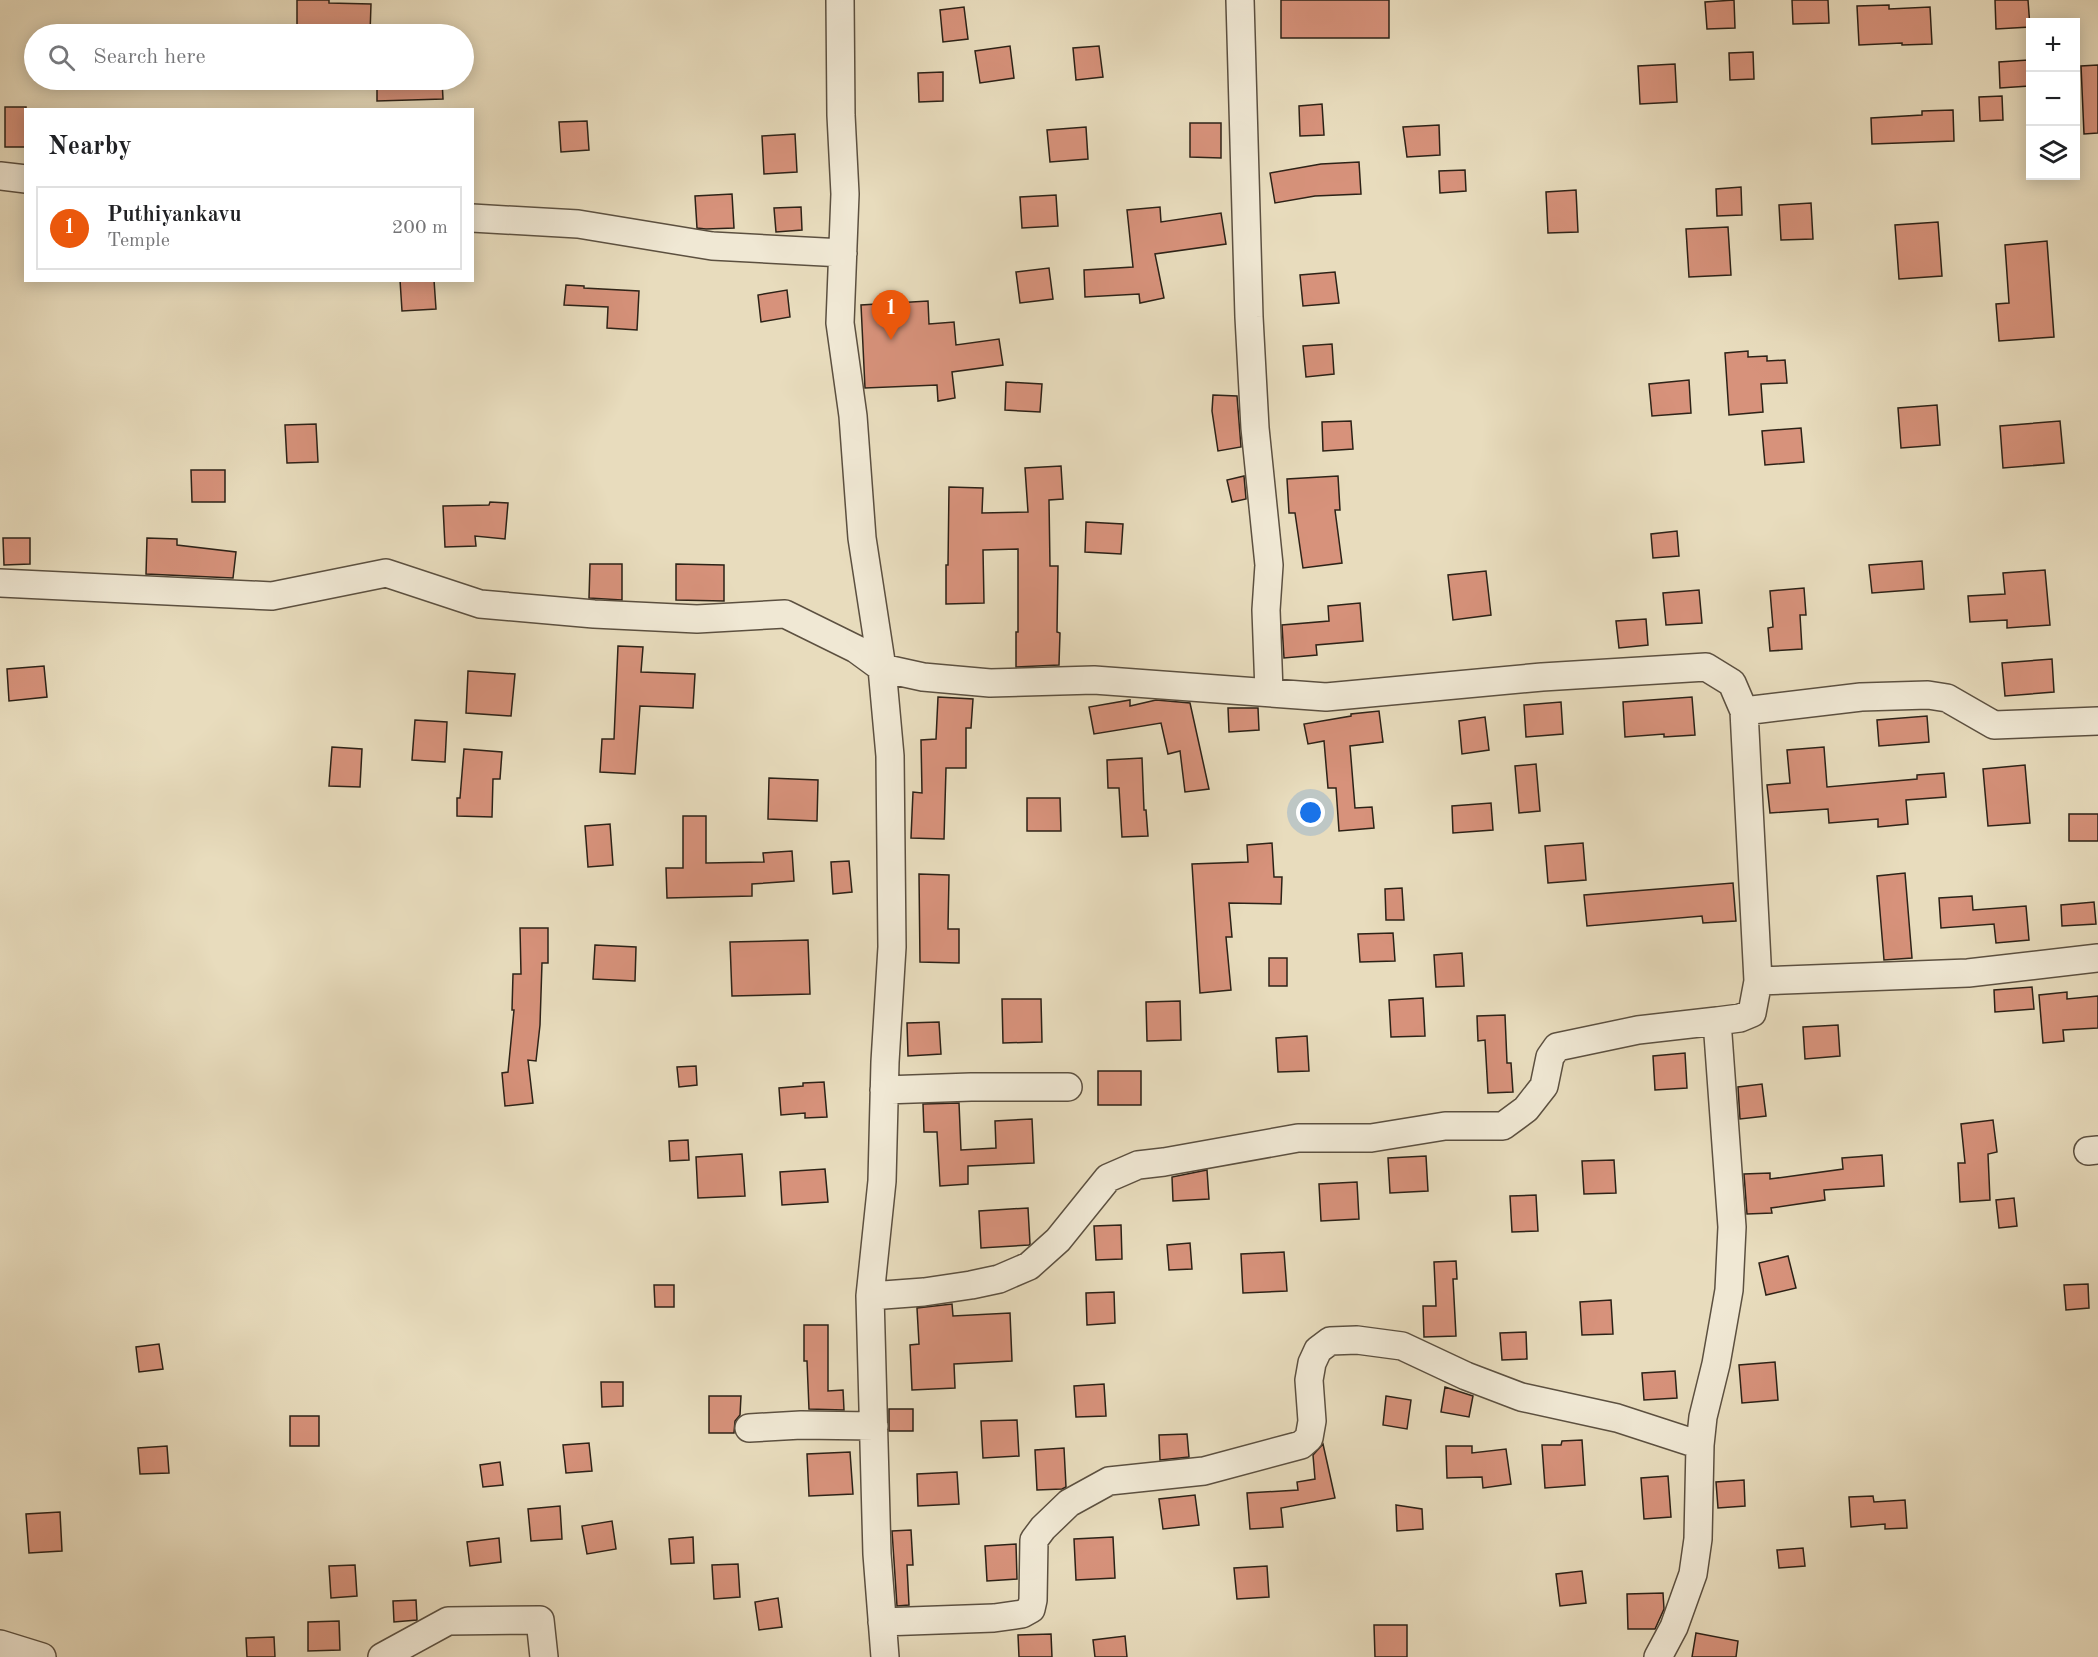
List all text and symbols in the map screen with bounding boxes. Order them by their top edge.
map controls [2026,18,2080,180]
button: + [2026,18,2080,72]
search box [24,24,474,90]
icon: search [45,41,78,74]
text: Search here [93,46,206,68]
button: − [2026,72,2080,126]
button: layers [2026,126,2080,180]
text: Nearby [48,134,132,160]
text: Puthiyankavu [107,204,242,226]
text: 1 [64,218,75,238]
text: 200 m [392,218,448,238]
text: Temple [107,231,170,251]
pin: 1 [872,290,910,340]
your location [1296,798,1325,827]

